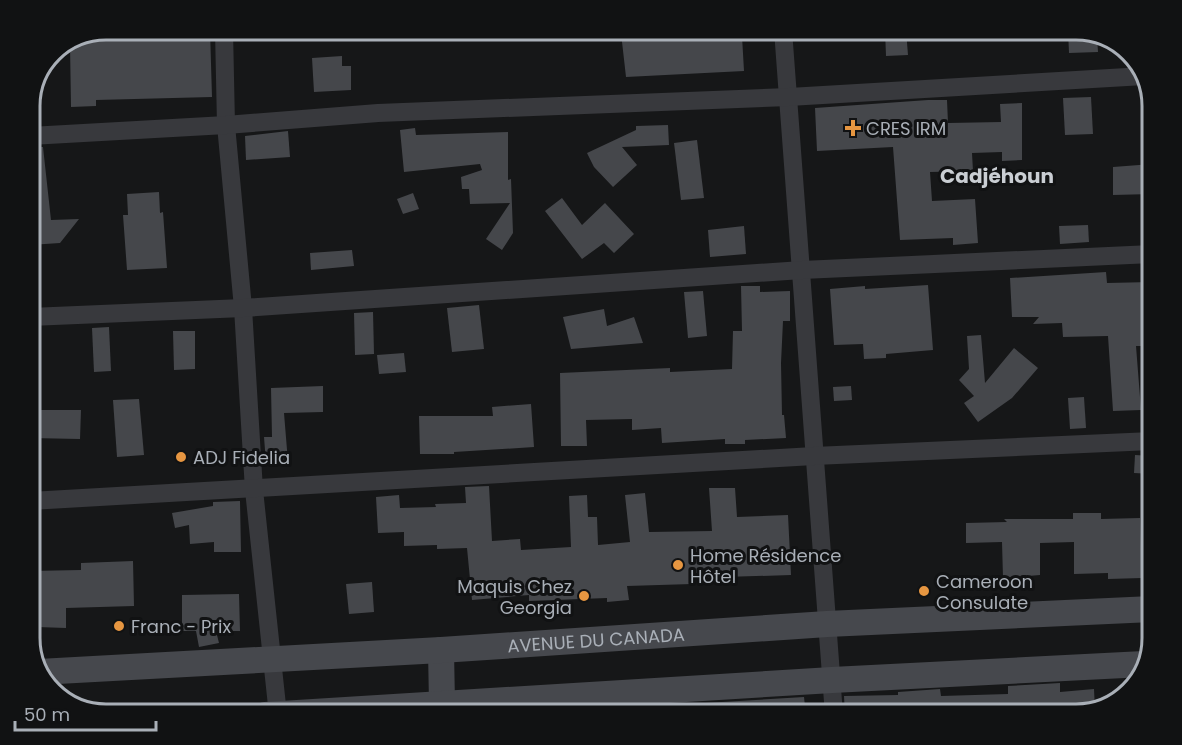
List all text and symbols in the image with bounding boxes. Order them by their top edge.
place label: CRES IRM [866,116,946,141]
marker: CRES IRM [844,119,862,137]
district label: Cadjéhoun [940,162,1054,190]
place label: ADJ Fidelia [193,445,290,470]
marker: ADJ Fidelia [174,450,188,464]
place label: Home Résidence Hôtel [690,543,841,589]
marker: Home Résidence Hôtel [671,558,685,572]
place label: Cameroon Consulate [936,569,1033,615]
place label: Maquis Chez Georgia [457,574,572,620]
marker: Cameroon Consulate [917,584,931,598]
marker: Maquis Chez Georgia [577,589,591,603]
place label: Franc - Prix [131,614,231,639]
marker: Franc - Prix [112,619,126,633]
street label: AVENUE DU CANADA [506,621,686,658]
scale bar [15,694,156,732]
text: 50 m [24,702,70,727]

